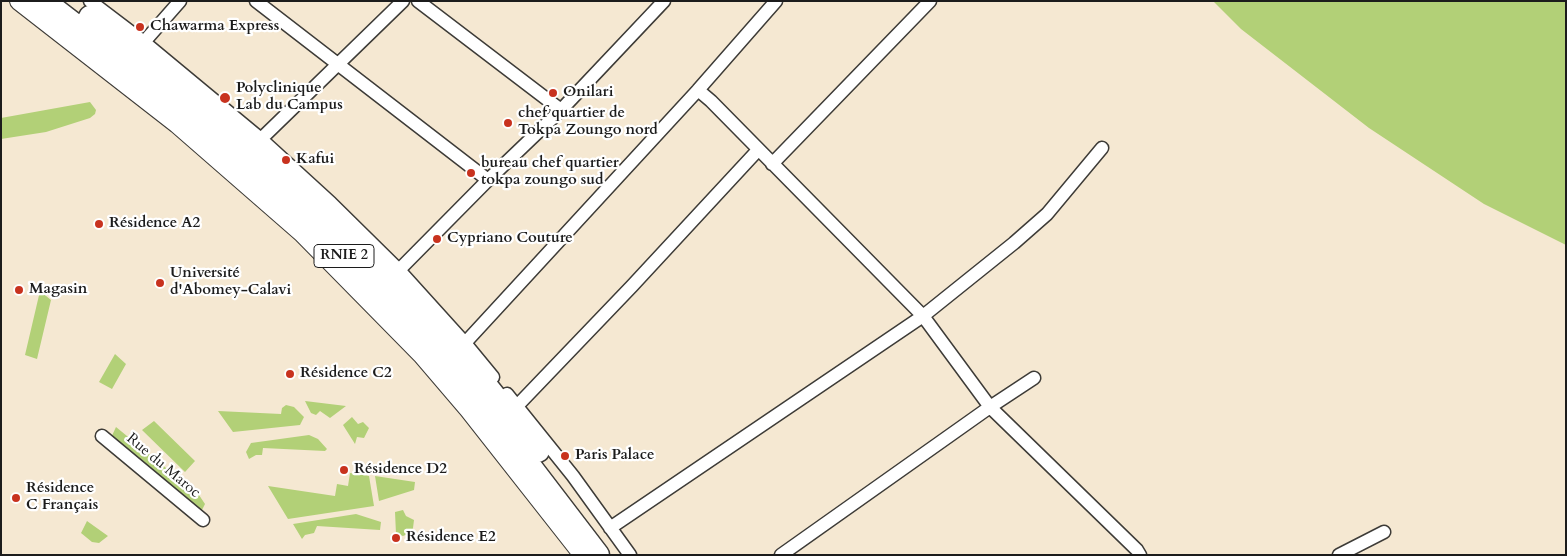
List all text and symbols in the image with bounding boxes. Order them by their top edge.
place label: Chawarma Express [150,18,279,36]
marker: Chawarma Express [134,21,146,33]
place label: Polyclinique Lab du Campus [236,80,343,115]
place label: Onilari [563,84,613,102]
marker: Onilari [547,87,559,99]
marker: Polyclinique Lab du Campus [218,91,232,105]
place label: chef quartier de Tokpa Zoungo nord [518,105,658,140]
marker: chef quartier de Tokpa Zoungo nord [502,117,514,129]
place label: Kafui [296,151,334,169]
marker: Kafui [280,154,292,166]
place label: bureau chef quartier tokpa zoungo sud [481,155,619,190]
marker: bureau chef quartier tokpa zoungo sud [465,167,477,179]
place label: Résidence A2 [109,215,200,233]
marker: Résidence A2 [93,218,105,230]
place label: Cypriano Couture [447,230,573,248]
marker: Cypriano Couture [431,233,443,245]
road number: RNIE 2 [314,245,374,268]
place label: Université d'Abomey-Calavi [170,265,291,300]
marker: Université d'Abomey-Calavi [154,277,166,289]
place label: Magasin [29,281,87,299]
marker: Magasin [13,284,25,296]
place label: Résidence C2 [300,365,392,383]
marker: Résidence C2 [284,368,296,380]
street label: Rue du Maroc [122,430,204,502]
place label: Paris Palace [575,447,654,465]
marker: Paris Palace [559,450,571,462]
place label: Résidence D2 [354,461,447,479]
marker: Résidence D2 [338,464,350,476]
place label: Résidence C Français [26,480,98,515]
marker: Résidence C Français [10,492,22,504]
place label: Résidence E2 [406,529,496,547]
marker: Résidence E2 [390,532,402,544]

